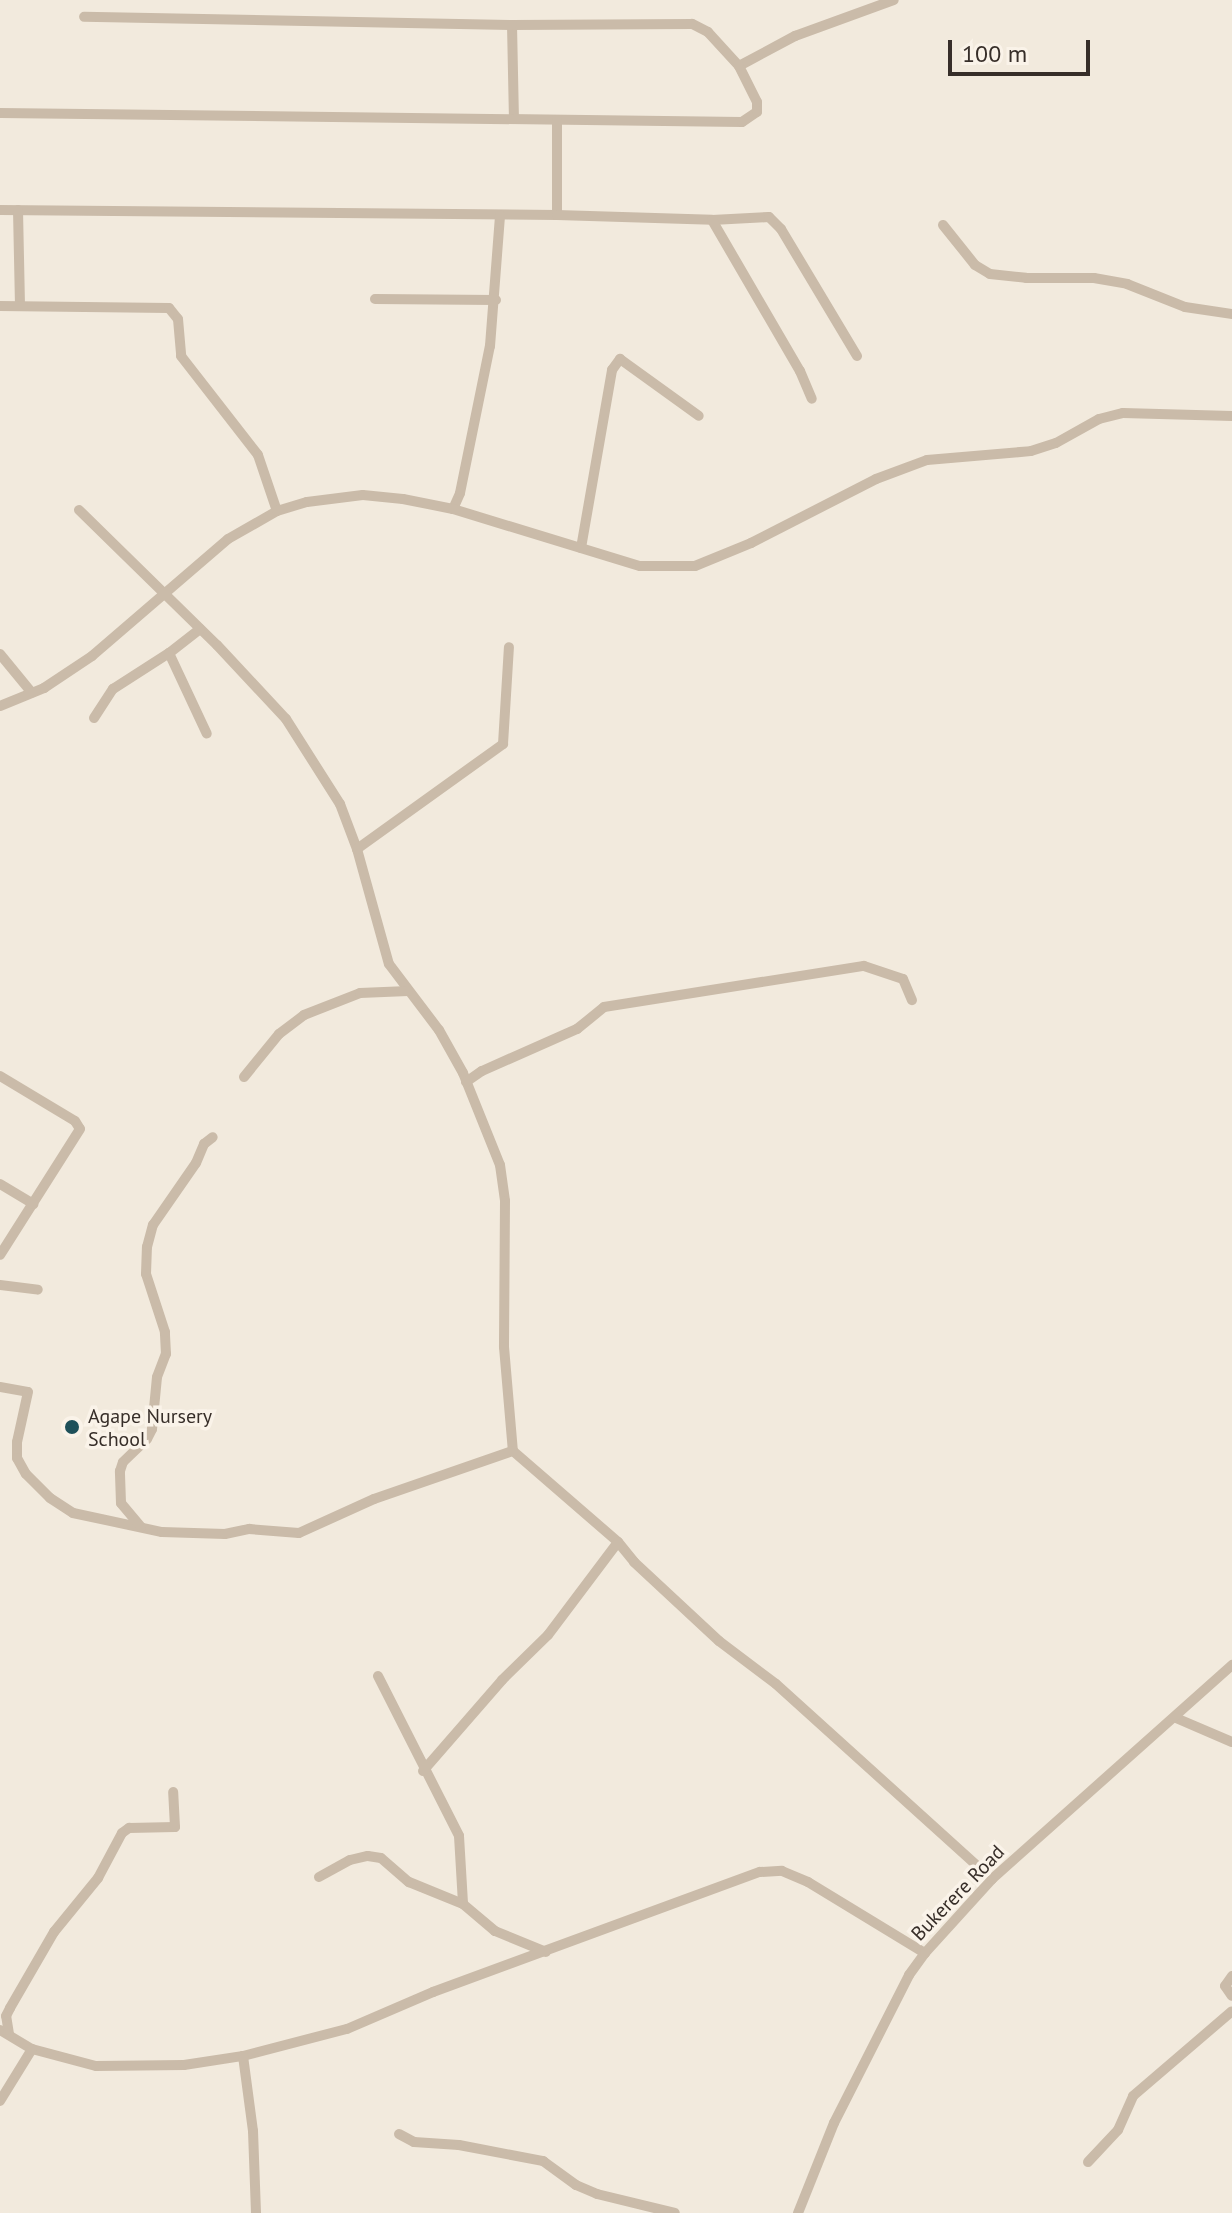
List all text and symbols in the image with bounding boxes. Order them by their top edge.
scale bar [952,24,1094,74]
text: 100 m [962,38,1027,69]
place label: Agape Nursery School [88,1404,212,1451]
marker: Agape Nursery School [63,1418,81,1436]
street label: Bukerere Road [906,1840,1010,1946]

